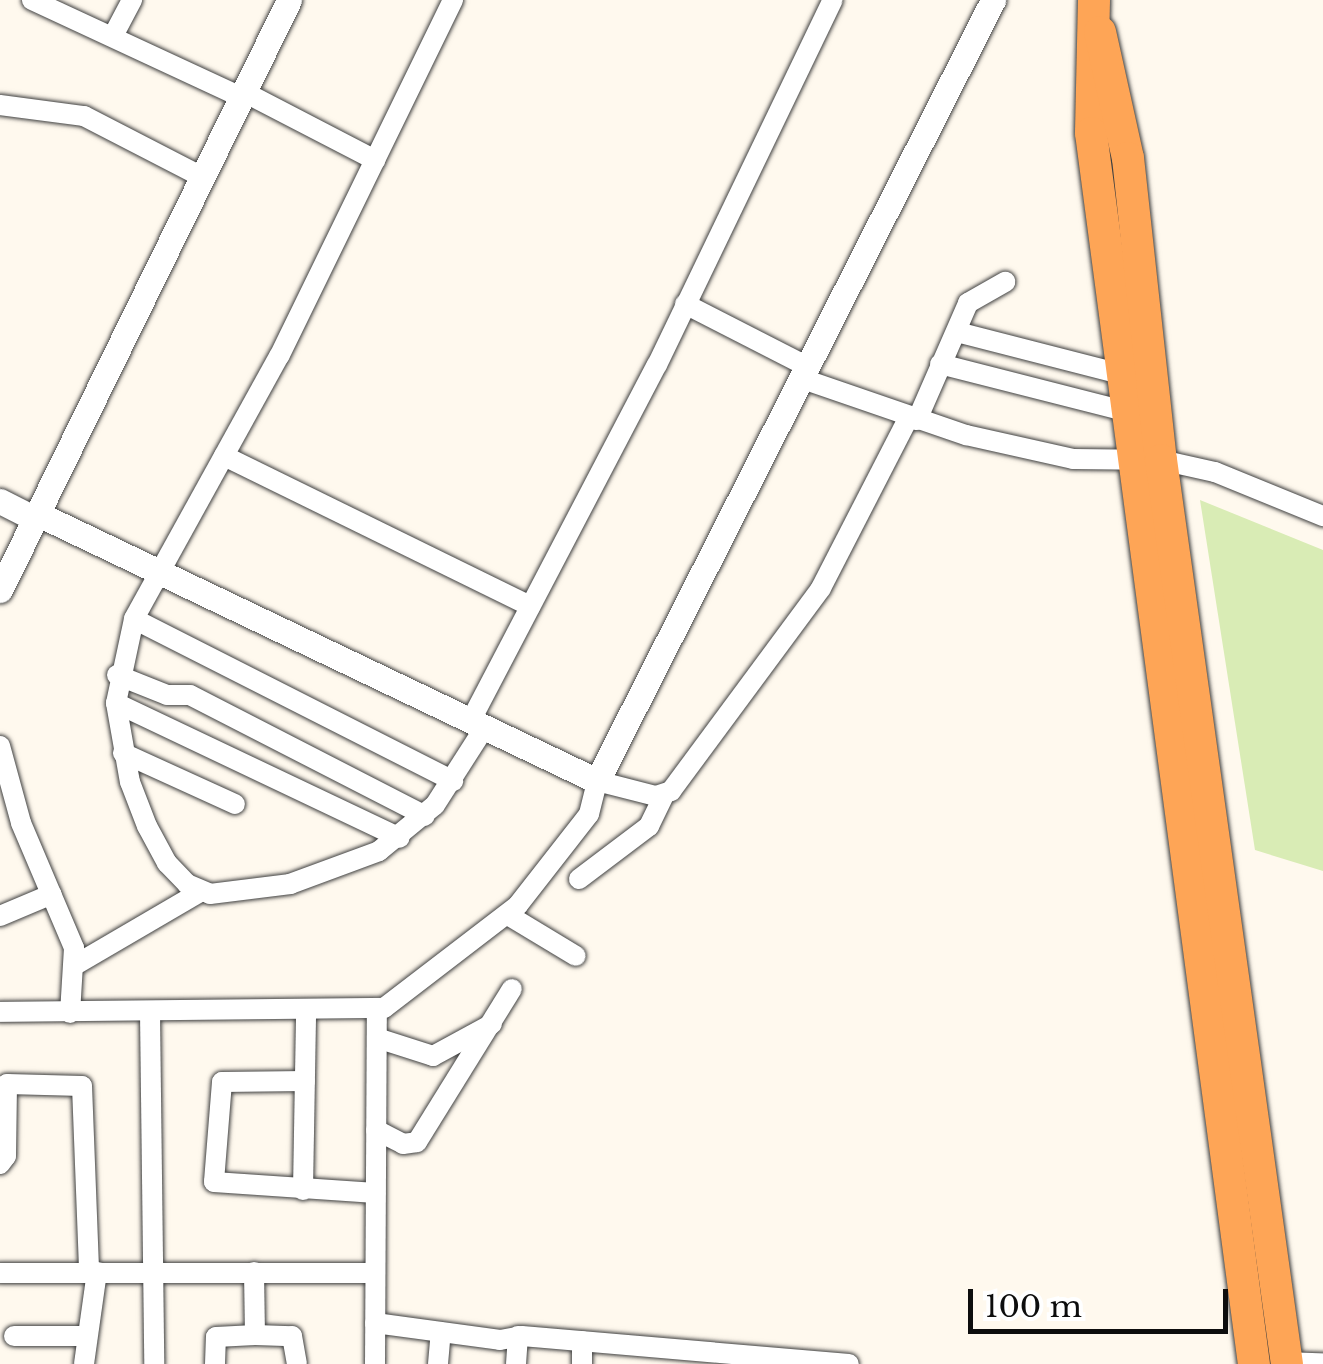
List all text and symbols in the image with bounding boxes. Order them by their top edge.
scale bar [973,1269,1233,1331]
text: 100 m [985,1288,1082,1325]

